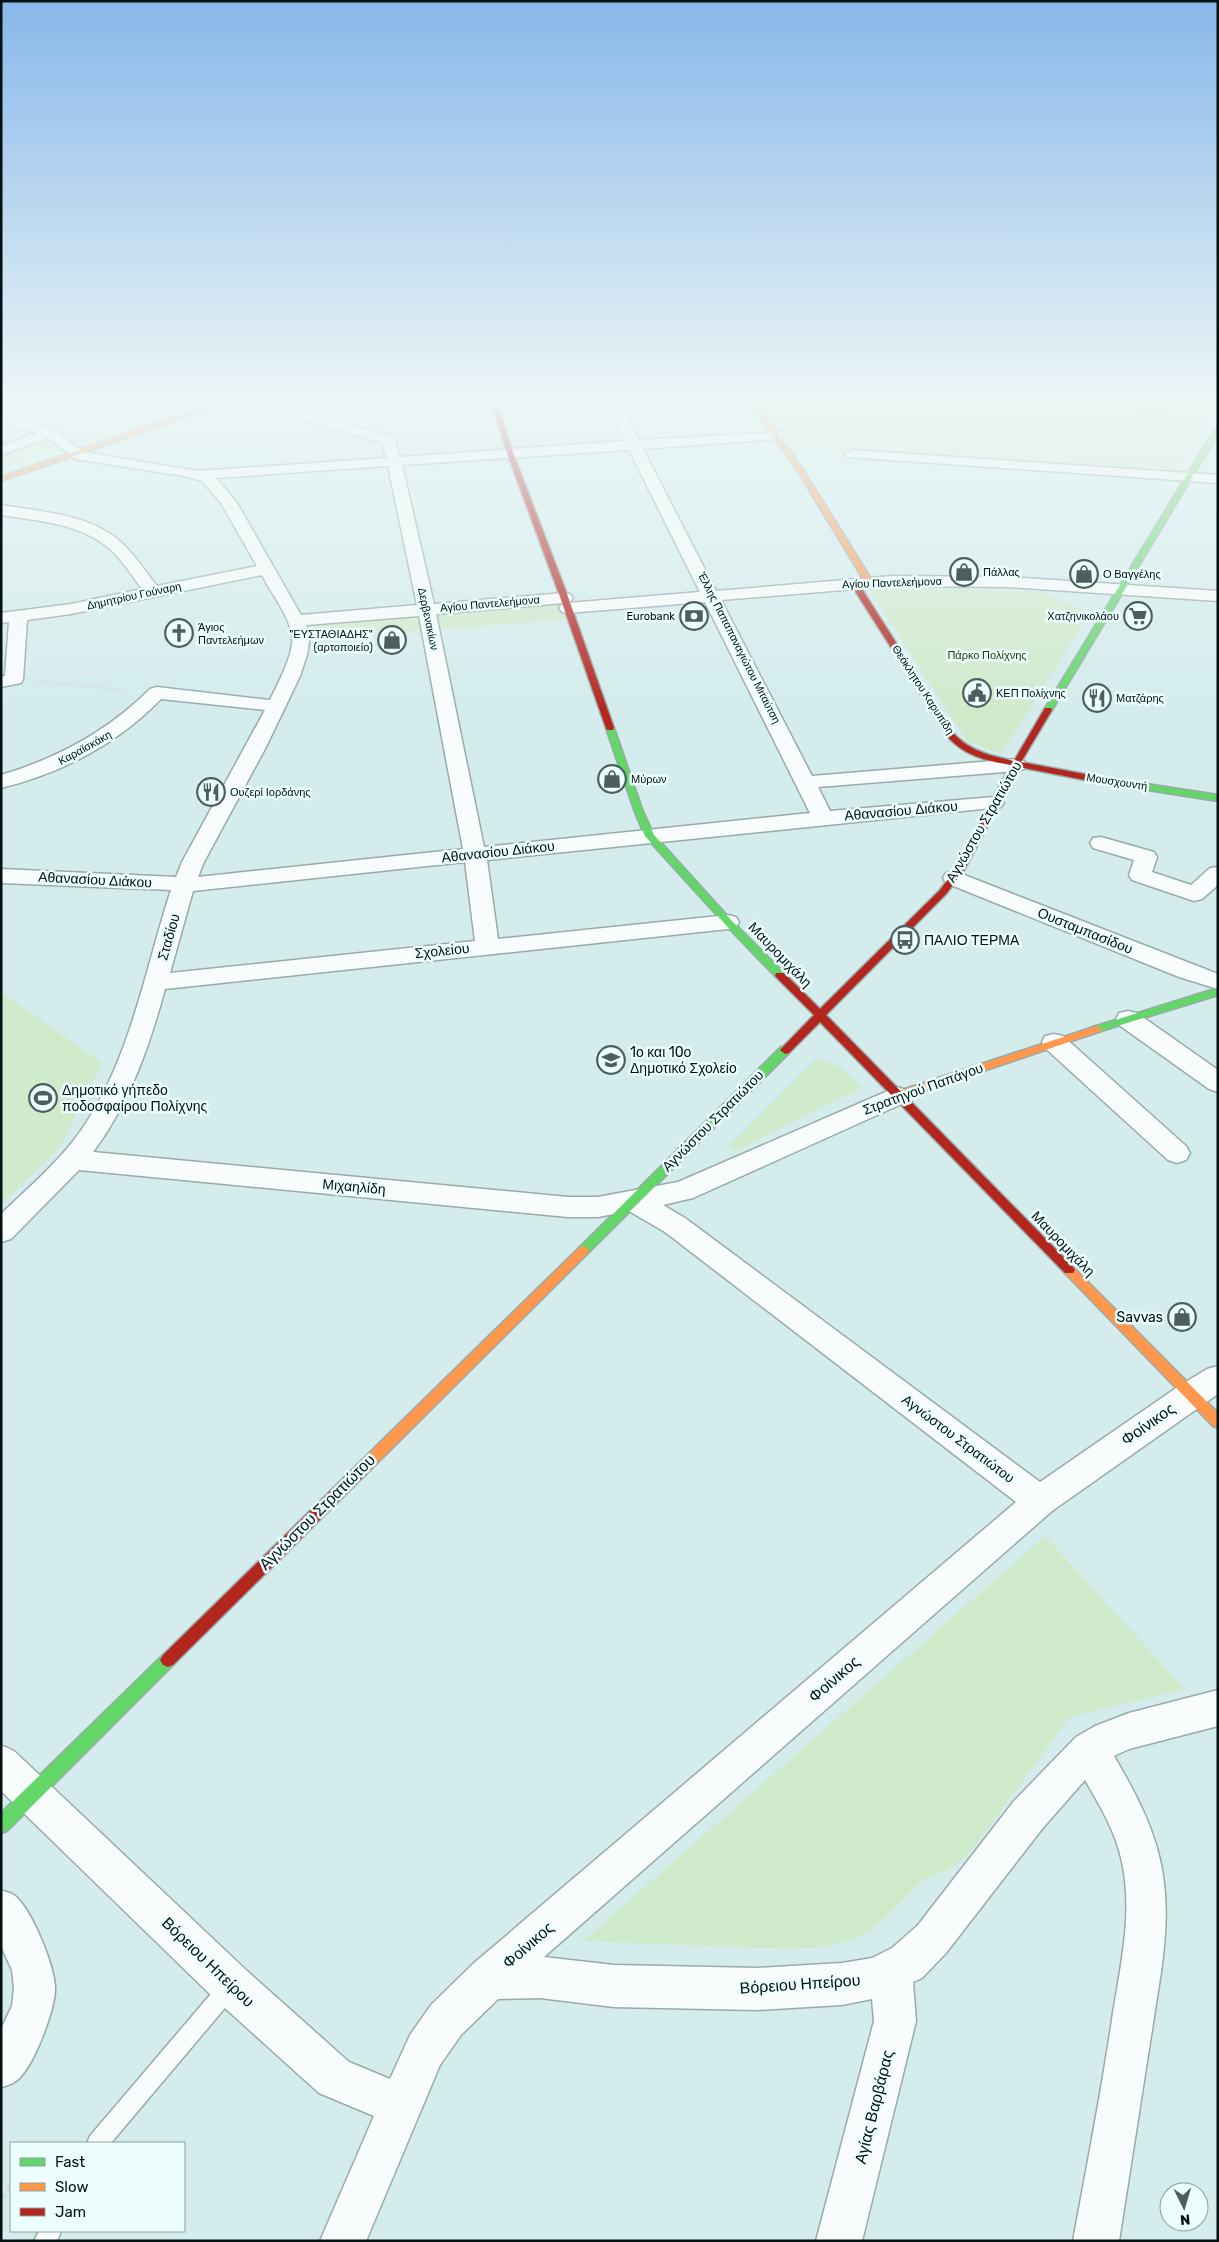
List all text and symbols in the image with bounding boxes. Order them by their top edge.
shop icon: Πάλλας [949,557,979,587]
shop icon: Ο Βαγγέλης [1069,559,1099,589]
place label: Πάλλας [983,566,1020,579]
place label: Ο Βαγγέλης [1103,568,1161,581]
street label: Έλλης Παπαπαναγιώτου Μιταύτση [695,569,783,726]
street label: Αγίου Παντελεήμονα [842,575,943,591]
street label: Δημητρίου Γούναρη [86,580,182,612]
street label: Δερβενακίων [415,587,441,652]
street label: Αγίου Παντελεήμονα [440,593,541,615]
bank icon: Eurobank [679,601,709,631]
supermarket icon: Χατζηνικολάου [1123,601,1153,631]
place label: Eurobank [626,610,675,623]
place label: Χατζηνικολάου [1047,610,1119,623]
church icon: Άγιος Παντελεήμων [164,618,194,648]
place label: Άγιος Παντελεήμων [198,621,265,647]
shop icon: "ΕΥΣΤΑΘΙΑΔΗΣ" (αρτοποιείο) [377,625,407,655]
place label: "ΕΥΣΤΑΘΙΑΔΗΣ" (αρτοποιείο) [289,628,373,654]
street label: Θεόκλητου Καρυπίδη [889,643,957,737]
park label: Πάρκο Πολίχνης [947,649,1027,662]
public building icon: ΚΕΠ Πολίχνης [962,678,992,708]
restaurant icon: Ματζάρης [1082,683,1112,713]
place label: ΚΕΠ Πολίχνης [996,687,1066,700]
place label: Ματζάρης [1116,692,1164,705]
street label: Καραϊσκάκη [56,728,114,768]
street label: Αγνώστου Στρατιώτου [942,759,1026,885]
shop icon: Μύρων [597,764,627,794]
street label: Μουσχουντή [1086,771,1148,793]
place label: Μύρων [631,773,667,786]
restaurant icon: Ουζερί Ιορδάνης [196,777,226,807]
place label: Ουζερί Ιορδάνης [230,786,311,799]
street label: Αθανασίου Διάκου [844,798,958,824]
street label: Αθανασίου Διάκου [441,838,555,866]
street label: Αθανασίου Διάκου [38,869,152,891]
street label: Ουσταμπασίδου [1035,904,1135,958]
street label: Σταδίου [154,912,184,962]
street label: Μαυρομιχάλη [745,919,815,991]
bus stop icon: ΠΑΛΙΟ ΤΕΡΜΑ [890,925,920,955]
place label: ΠΑΛΙΟ ΤΕΡΜΑ [924,932,1020,949]
street label: Σχολείου [414,940,470,962]
place label: 1ο και 10ο Δημοτικό Σχολείο [630,1044,737,1077]
school or university icon: 1ο και 10ο Δημοτικό Σχολείο [596,1045,626,1075]
street label: Στρατηγού Παπάγου [860,1059,986,1119]
street label: Αγνώστου Στρατιώτου [659,1067,767,1175]
place label: Δημοτικό γήπεδο ποδοσφαίρου Πολίχνης [62,1082,207,1115]
sports icon: Δημοτικό γήπεδο ποδοσφαίρου Πολίχνης [28,1083,58,1113]
street label: Μιχαηλίδη [322,1176,386,1198]
street label: Μαυρομιχάλη [1028,1208,1098,1280]
shop icon: Savvas [1167,1302,1197,1332]
place label: Savvas [1117,1309,1163,1326]
street label: Αγνώστου Στρατιώτου [898,1391,1018,1487]
street label: Φοίνικος [1117,1399,1179,1449]
street label: Αγνώστου Στρατιώτου [255,1450,379,1574]
street label: Φοίνικος [805,1652,864,1706]
street label: Βόρειου Ηπείρου [158,1913,258,2011]
street label: Φοίνικος [499,1918,558,1972]
street label: Βόρειου Ηπείρου [739,1970,861,1998]
street label: Αγίας Βαρβάρας [851,2048,897,2166]
legend [10,2142,185,2232]
text: Fast [55,2153,85,2171]
text: Slow [55,2178,88,2196]
north arrow [1159,2182,1209,2232]
text: Jam [55,2203,86,2221]
text: N [1179,2211,1191,2228]

